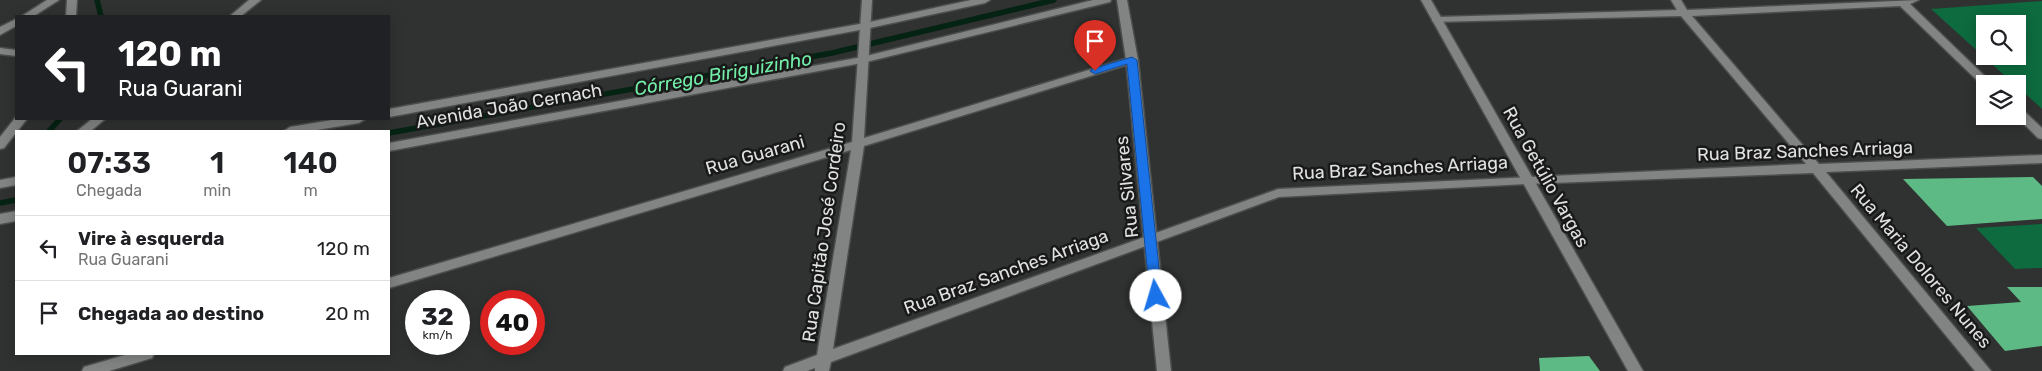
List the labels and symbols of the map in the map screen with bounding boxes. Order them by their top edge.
pin [1074,20,1116,71]
water label: Córrego Biriguizinho [632,47,814,100]
street label: Avenida João Cernach [414,79,604,133]
street label: Rua Getúlio Vargas [1498,103,1594,251]
street label: Rua Capitão José Cordeiro [798,120,850,344]
street label: Rua Guarani [703,130,807,180]
street label: Rua Silvares [1111,135,1143,239]
street label: Rua Braz Sanches Arriaga [1697,136,1913,166]
street label: Rua Braz Sanches Arriaga [1292,151,1508,185]
street label: Rua Maria Dolores Nunes [1846,179,1996,353]
street label: Rua Braz Sanches Arriaga [901,225,1111,319]
position arrow [1129,269,1181,321]
speed limit sign: 40 [480,290,545,355]

